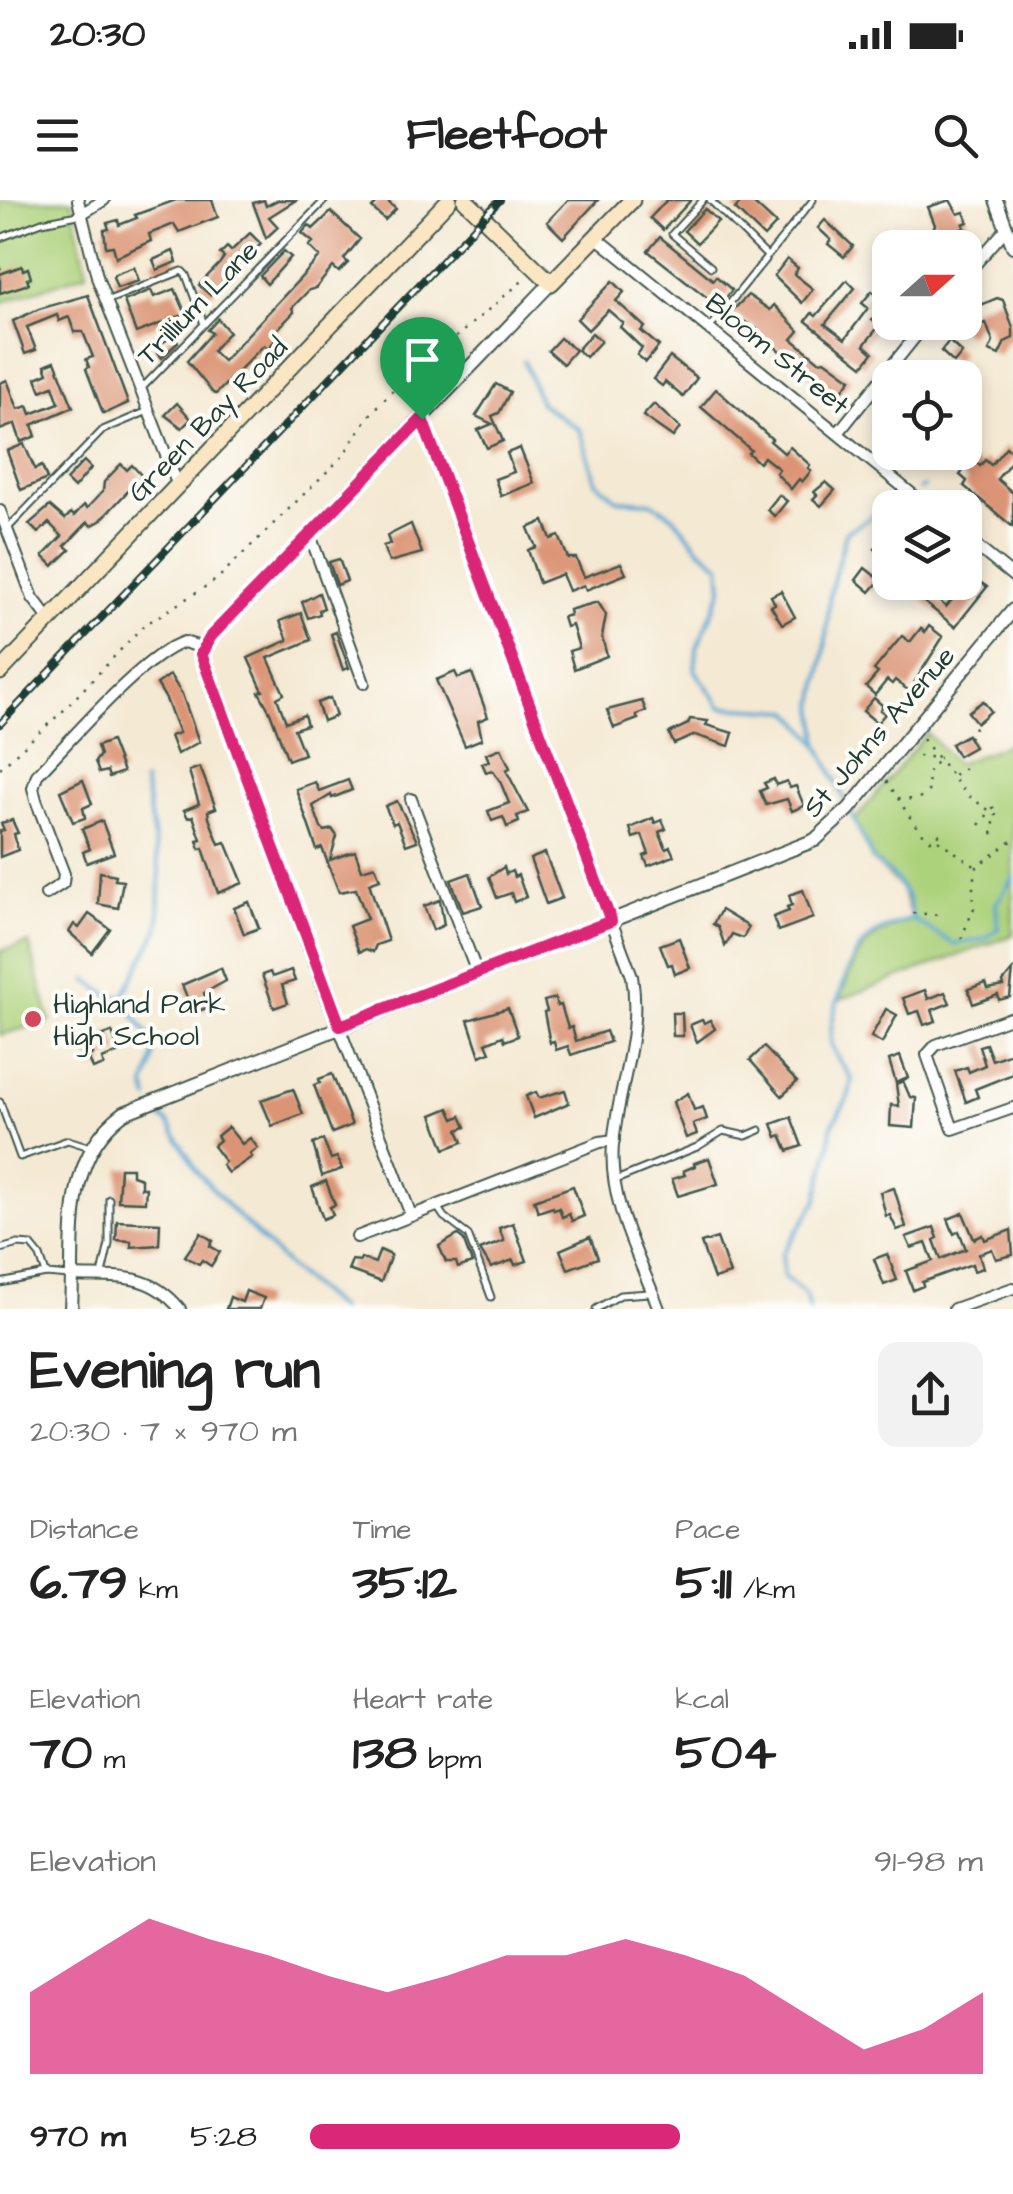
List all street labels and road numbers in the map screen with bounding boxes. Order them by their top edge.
street label: Trillium Lane [128,232,268,374]
street label: Bloom Street [697,284,858,425]
street label: Green Bay Road [119,329,298,512]
street label: St Johns Avenue [794,638,964,826]

